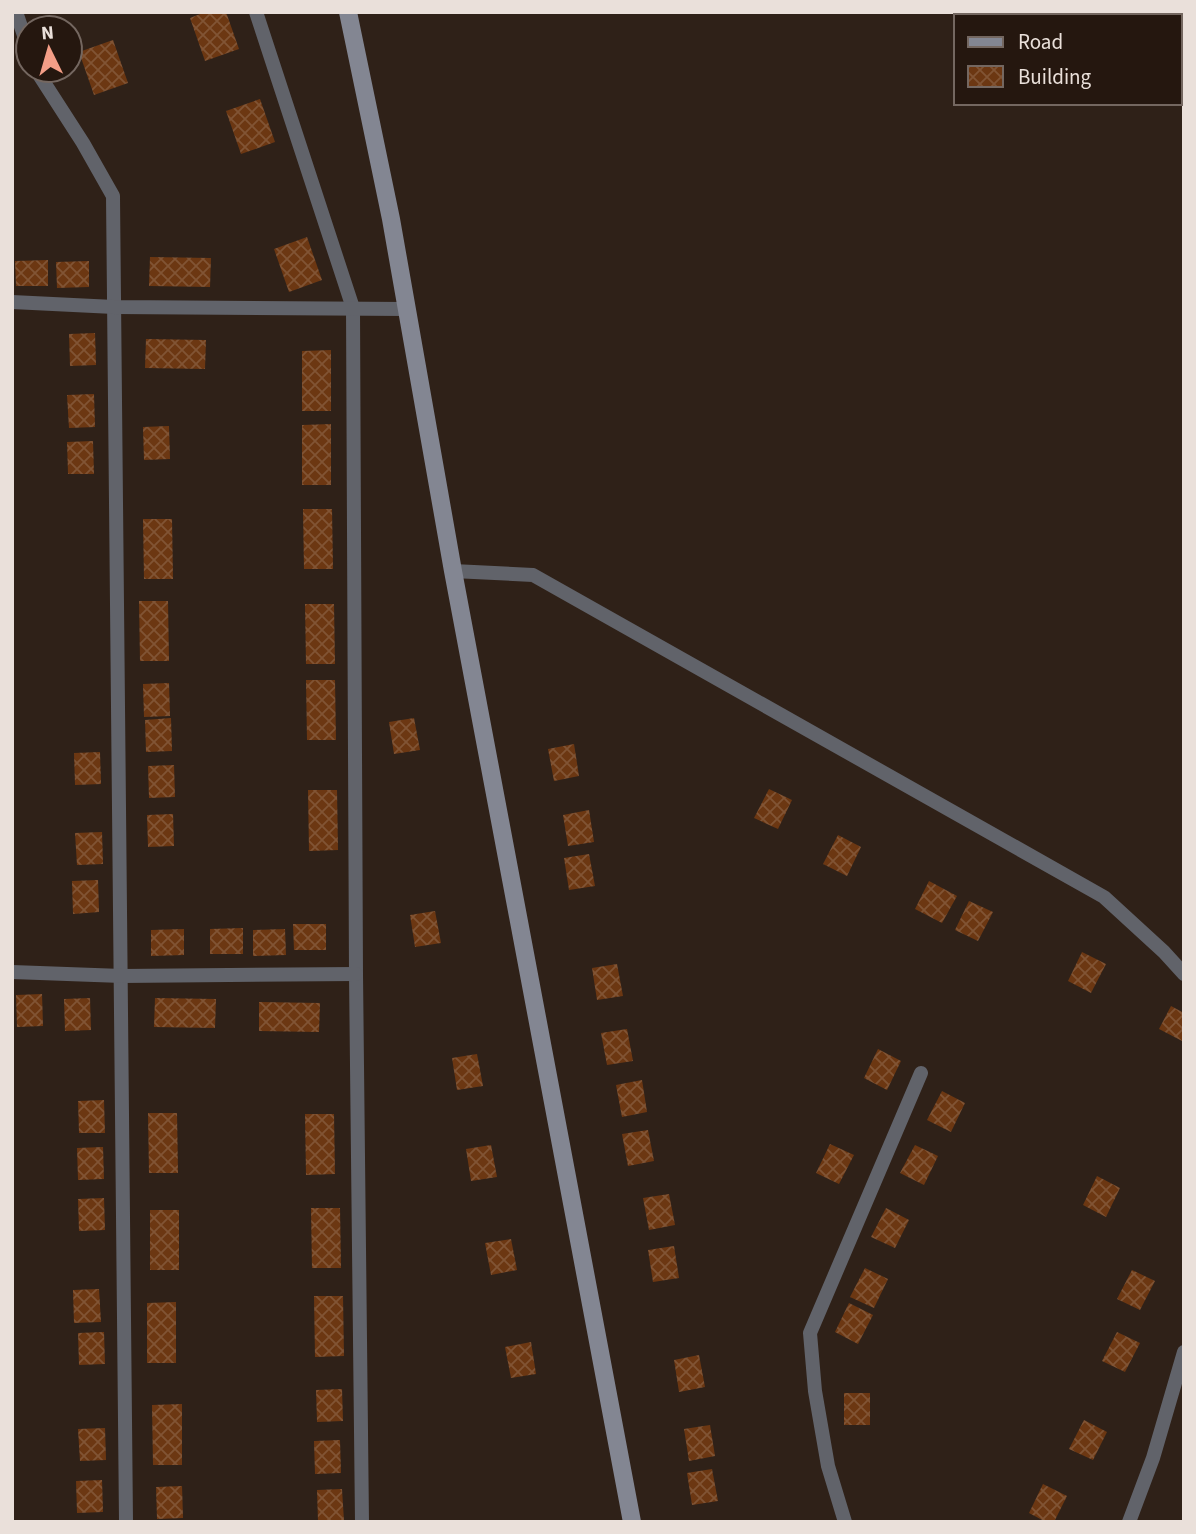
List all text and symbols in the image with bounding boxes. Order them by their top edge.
north arrow [14,14,84,84]
legend [954,14,1182,105]
text: N [40,20,55,48]
text: Road [1018,27,1063,57]
text: Building [1018,62,1092,92]

